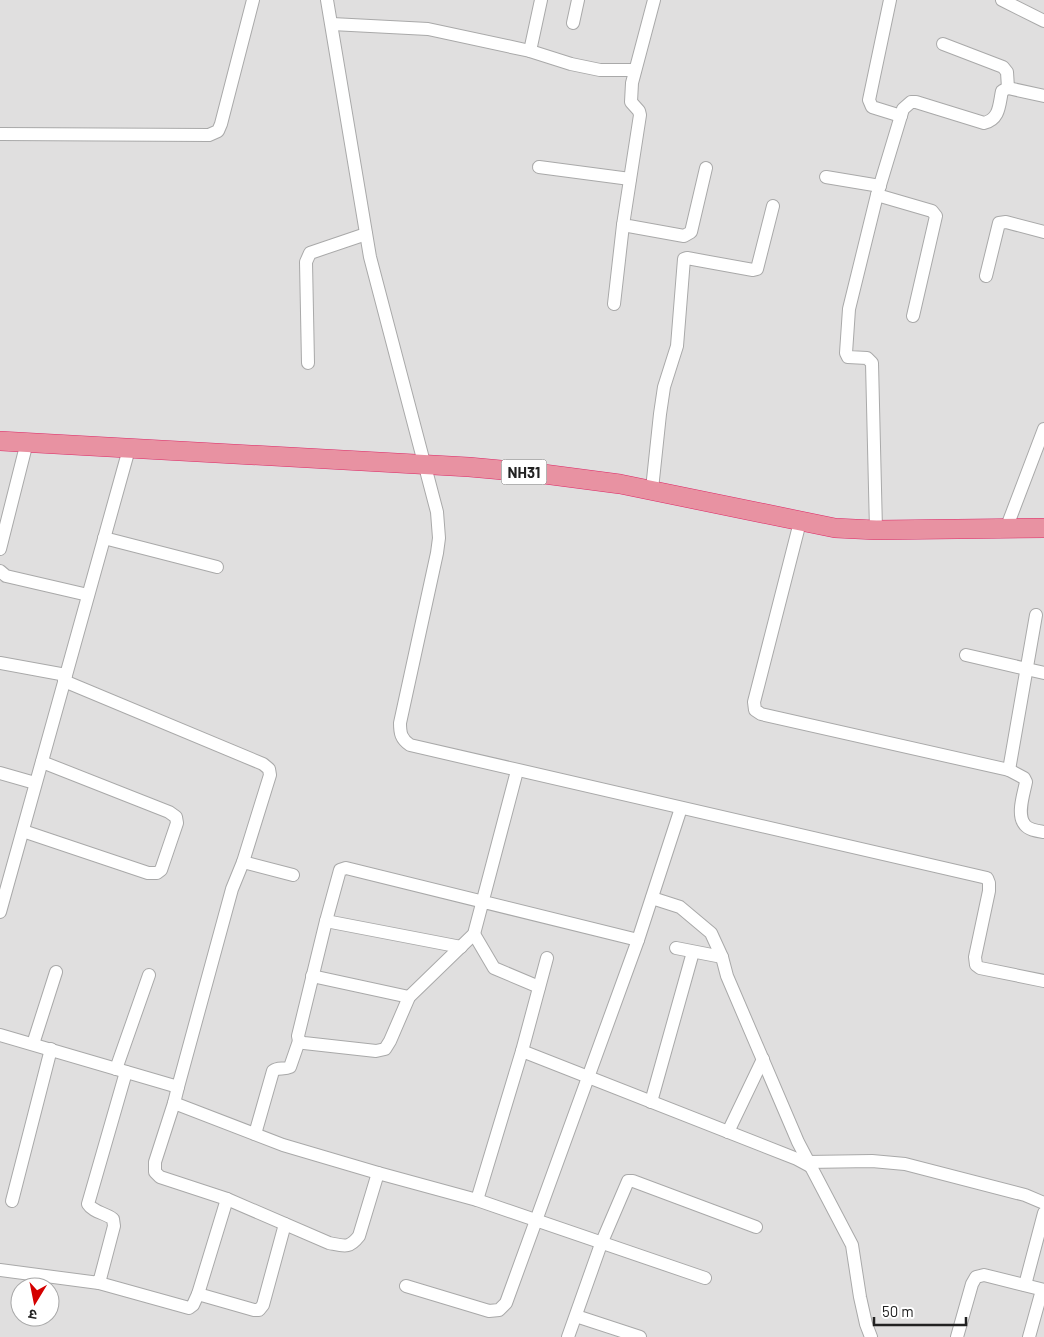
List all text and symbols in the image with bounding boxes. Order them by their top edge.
road number: NH31 [502,460,546,484]
north arrow [10,1277,60,1327]
scale bar [874,1294,966,1326]
text: 50 m [882,1302,914,1320]
text: उ [26,1306,38,1324]

